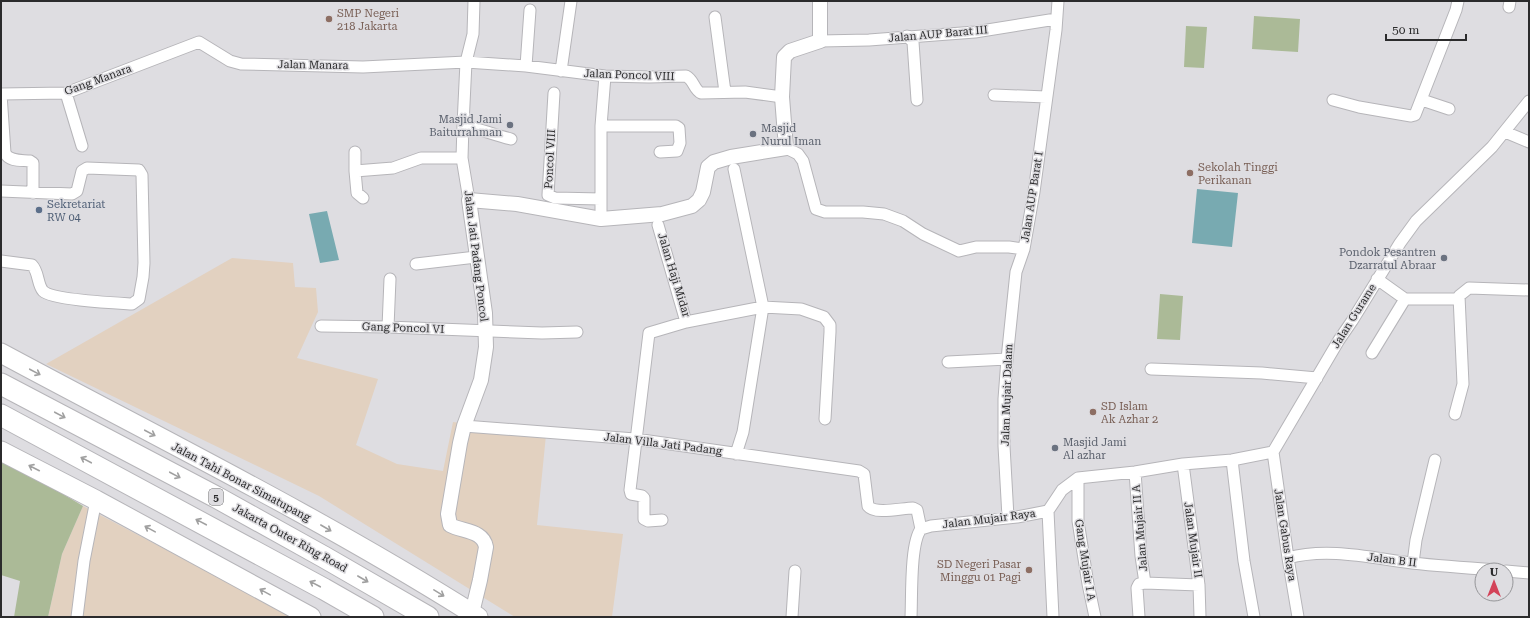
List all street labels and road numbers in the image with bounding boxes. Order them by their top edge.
street label: Jalan AUP Barat III [888,23,988,45]
street label: Jalan Manara [277,58,349,72]
street label: Gang Manara [63,62,133,98]
street label: Jalan Poncol VIII [583,67,675,83]
street label: Poncol VIII [542,129,558,189]
street label: Jalan AUP Barat I [1018,151,1046,243]
street label: Jalan Jati Padang Poncol [462,190,491,323]
street label: Jalan Haji Midar [655,231,693,319]
street label: Jalan Gurame [1329,281,1379,351]
street label: Gang Poncol VI [362,320,444,336]
street label: Jalan Mujair Dalam [999,344,1015,446]
street label: Jalan Villa Jati Padang [603,430,724,458]
street label: Jalan Tahi Bonar Simatupang [169,440,313,525]
street label: Jalan Mujair II A [1130,484,1150,572]
street label: Jalan Gabus Raya [1271,488,1299,582]
road number: 5 [209,489,223,505]
street label: Jakarta Outer Ring Road [230,501,350,575]
street label: Jalan Mujair II [1181,501,1205,579]
street label: Jalan Mujair Raya [942,507,1036,531]
street label: Gang Mujair I A [1072,518,1098,602]
street label: Jalan B II [1367,551,1417,569]

